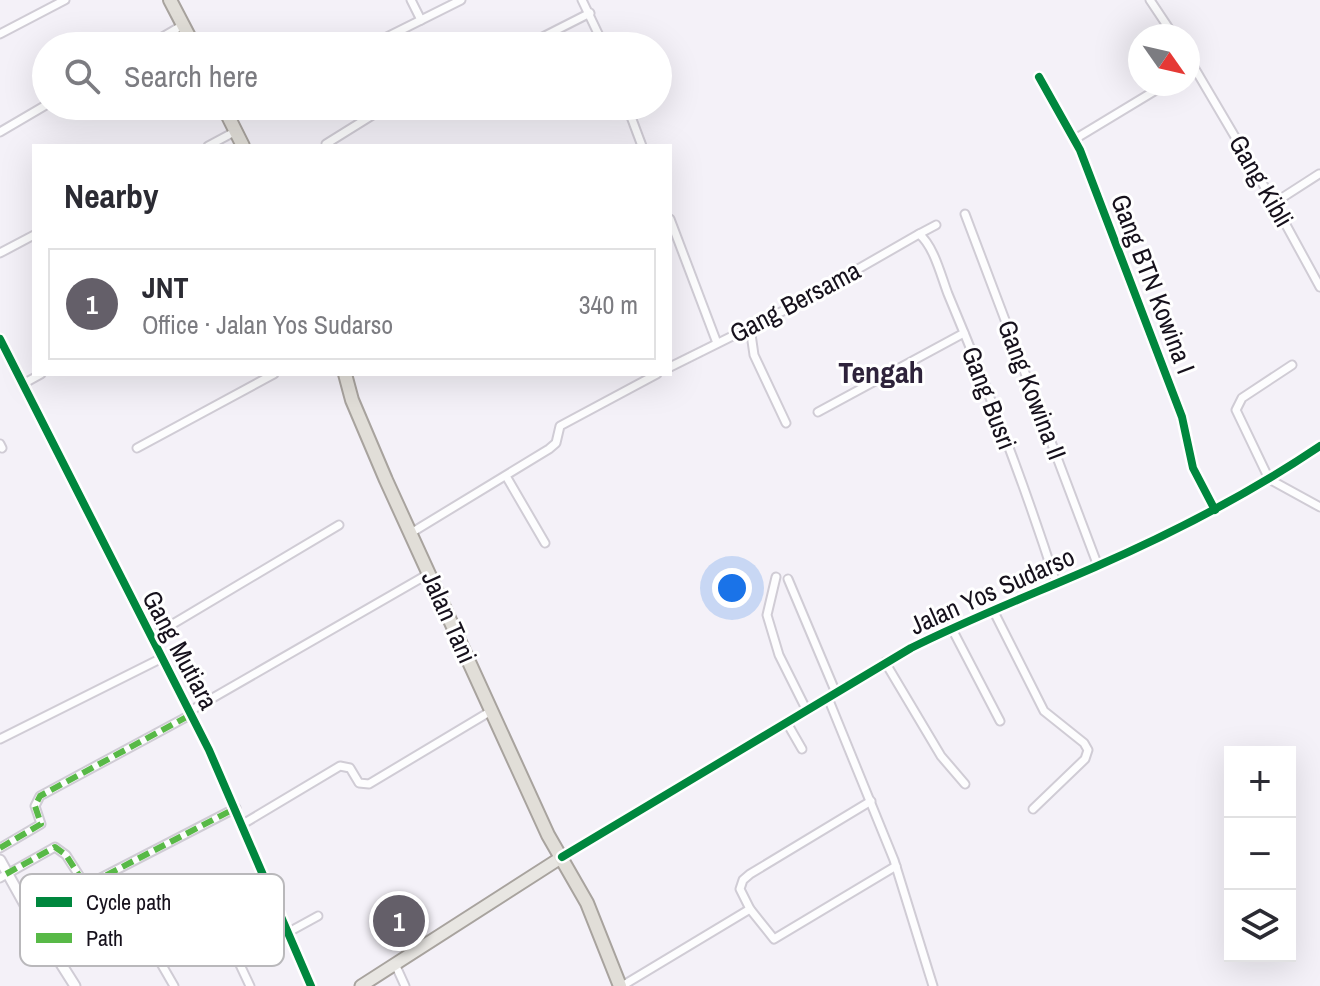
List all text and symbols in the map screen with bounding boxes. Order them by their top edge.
north arrow [1128,24,1200,96]
search box [32,32,672,120]
icon: search [60,54,104,98]
text: Search here [124,56,258,96]
street label: Gang Kibli [1221,128,1302,233]
text: Nearby [64,173,159,219]
street label: Gang BTN Kowina I [1103,189,1204,379]
street label: Gang Bersama [723,252,866,351]
text: JNT [142,267,188,307]
text: 1 [86,287,98,322]
text: 340 m [579,287,638,322]
text: Office · Jalan Yos Sudarso [142,307,393,342]
street label: Gang Kowina II [990,315,1075,465]
street label: Gang Busri [954,341,1025,454]
district label: Tengah [838,352,924,392]
street label: Jalan Yos Sudarso [904,539,1080,643]
street label: Jalan Tani [414,565,485,668]
your location [712,568,752,608]
street label: Gang Mutiara [134,584,227,716]
map controls [1224,746,1296,962]
button: + [1224,746,1296,818]
button: − [1224,818,1296,890]
legend [20,874,284,966]
text: Cycle path [86,887,171,917]
button: layers [1224,890,1296,962]
pin: 1 [373,891,425,951]
text: Path [86,923,123,953]

